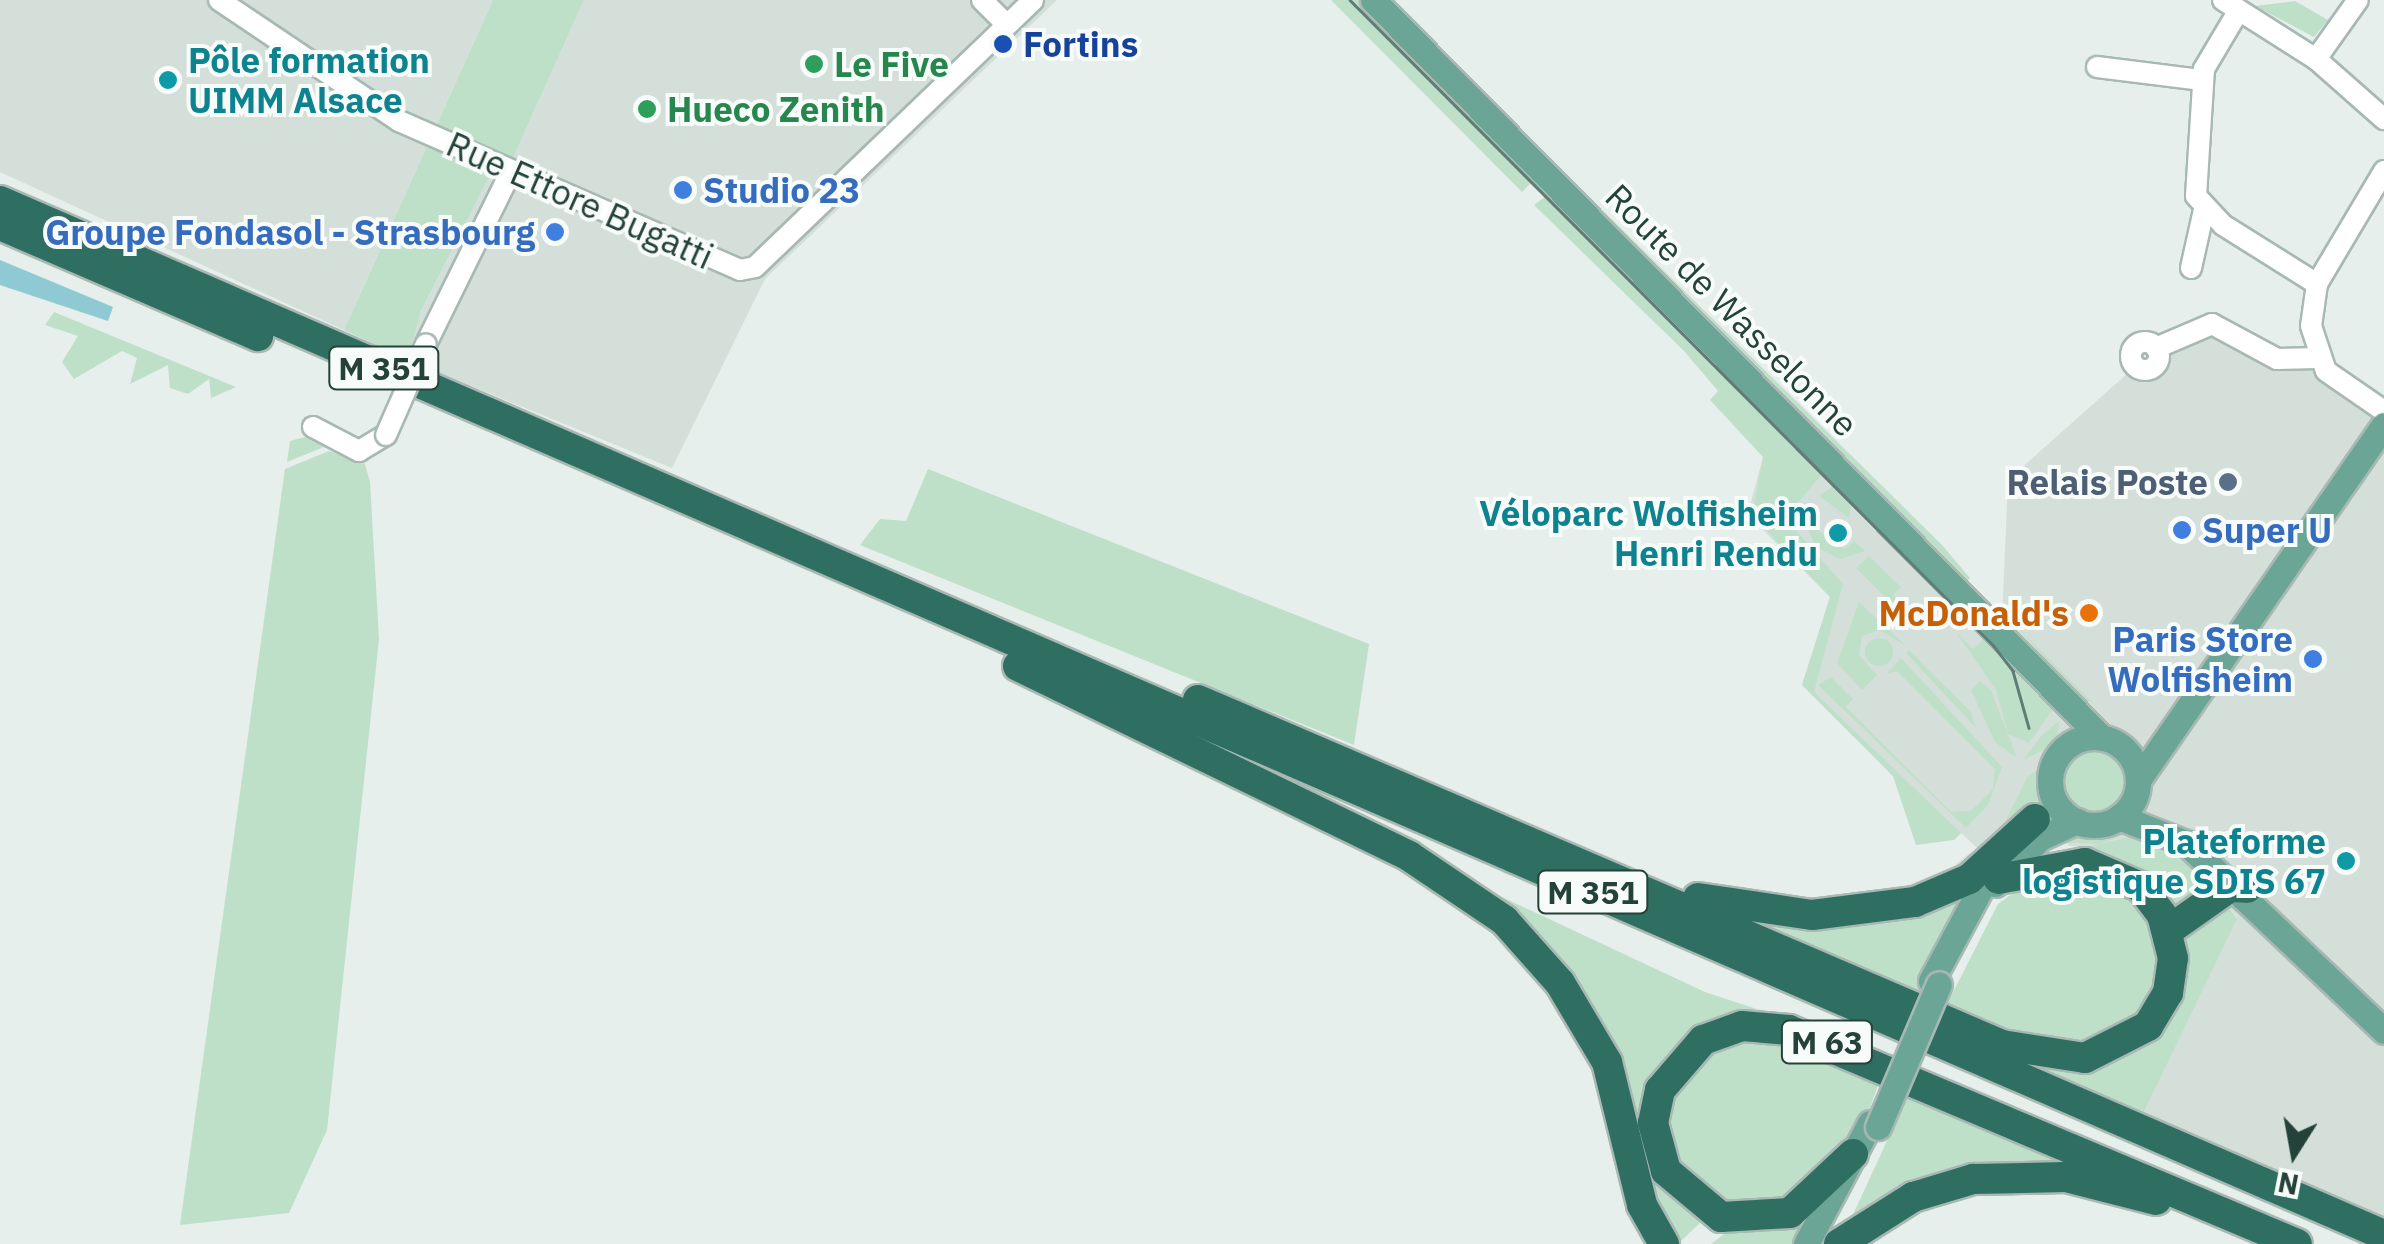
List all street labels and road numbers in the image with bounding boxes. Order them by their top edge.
street label: Rue Ettore Bugatti [440,122,720,278]
street label: Route de Wasselonne [1597,175,1867,445]
road number: M 351 [326,341,442,395]
road number: M 351 [1536,865,1650,919]
road number: M 63 [1780,1015,1874,1069]

